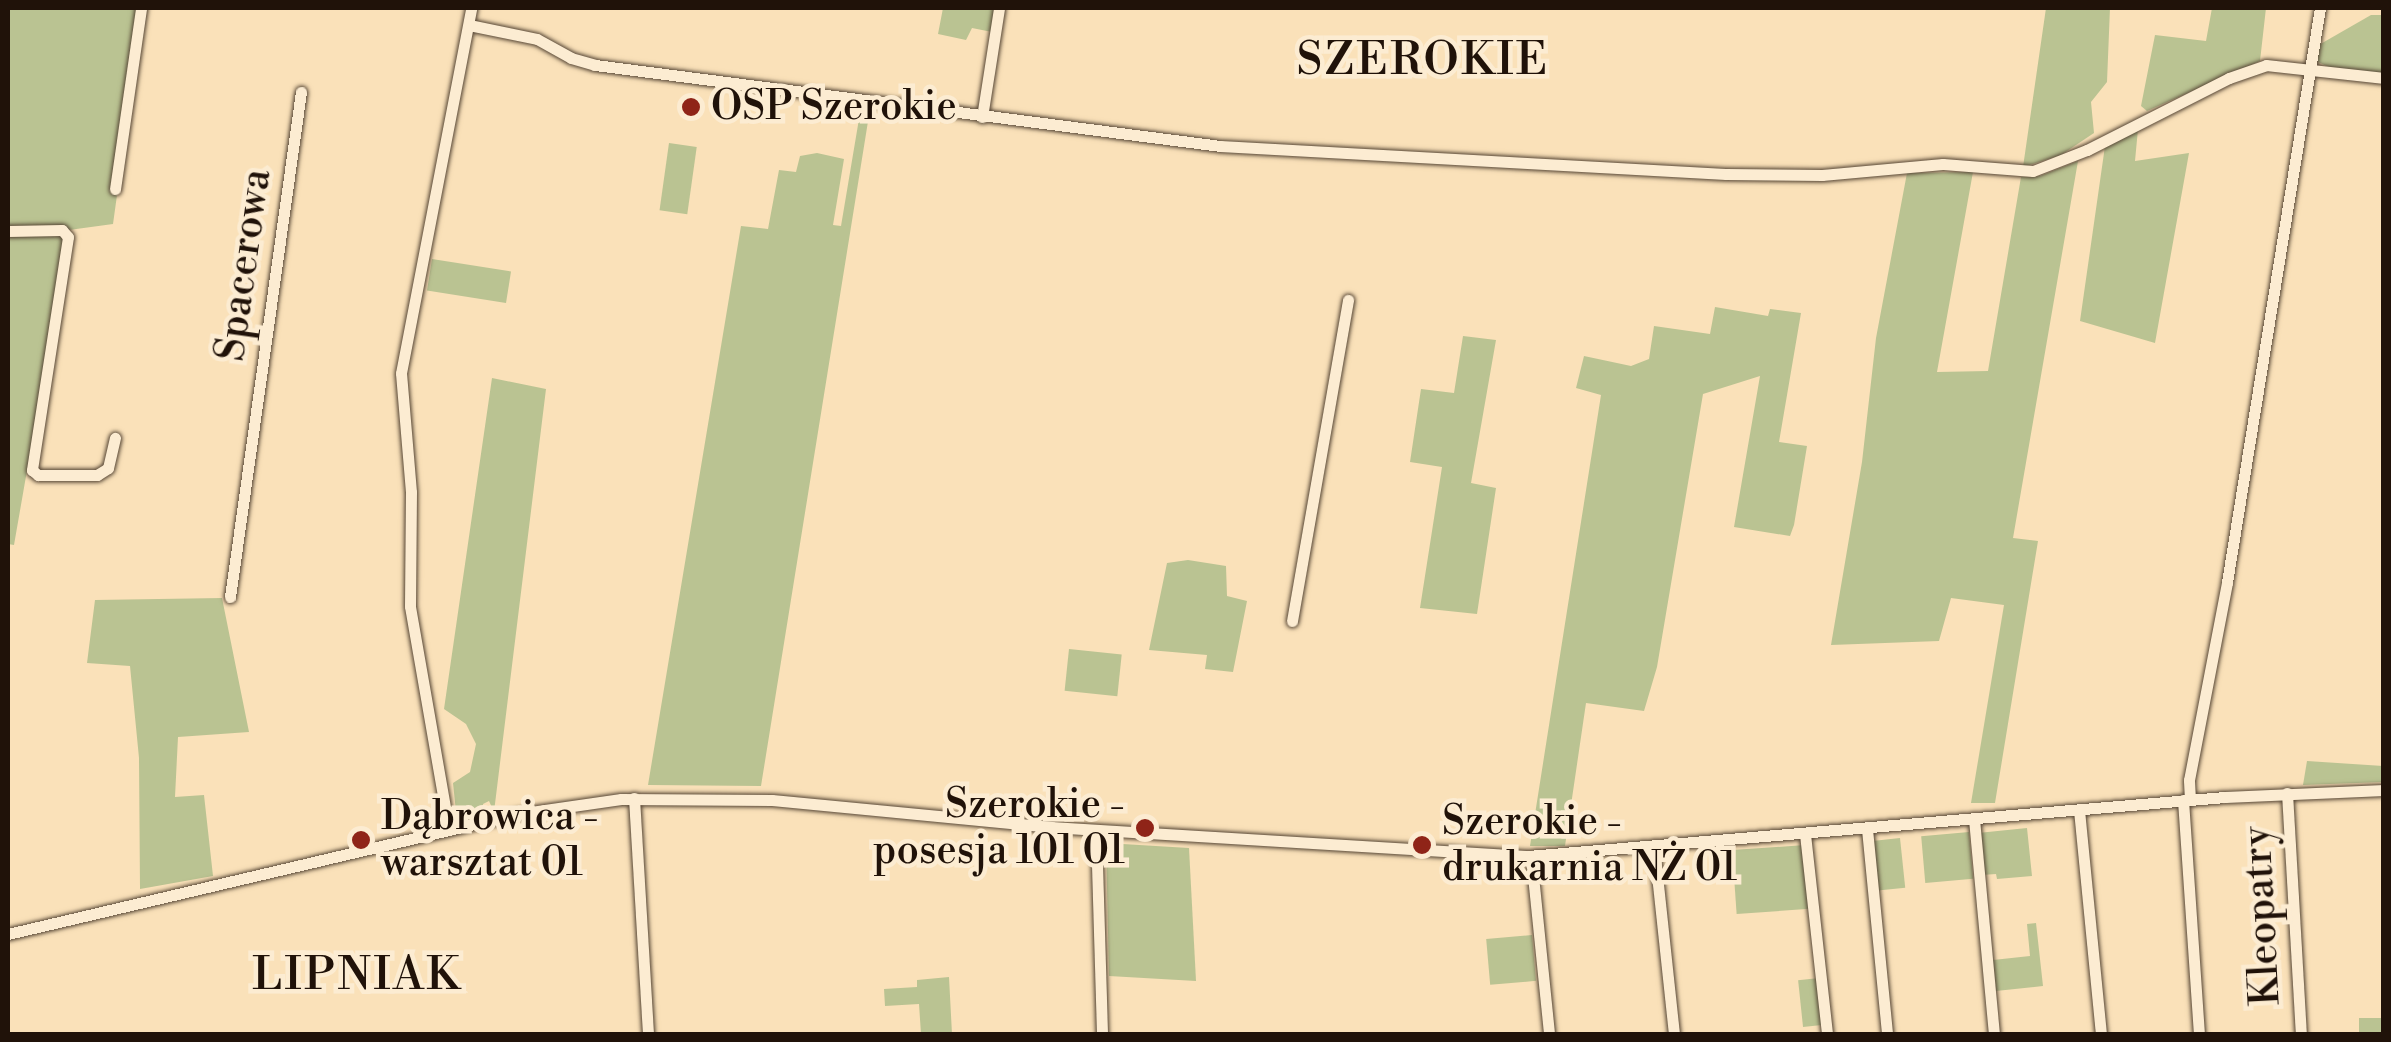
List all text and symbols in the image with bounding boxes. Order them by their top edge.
district label: SZEROKIE [1296,34,1550,88]
place label: OSP Szerokie [711,83,957,131]
marker: OSP Szerokie [680,96,702,118]
street label: Spacerowa [207,166,281,364]
place label: Szerokie - posesja 101 01 [873,781,1125,875]
place label: Dąbrowica - warsztat 01 [381,793,599,887]
place label: Szerokie - drukarnia NŻ 01 [1442,798,1737,892]
marker: Szerokie - posesja 101 01 [1134,817,1156,839]
street label: Kleopatry [2233,825,2291,1007]
marker: Dąbrowica - warsztat 01 [350,829,372,851]
marker: Szerokie - drukarnia NŻ 01 [1411,834,1433,856]
district label: LIPNIAK [252,949,462,1003]

